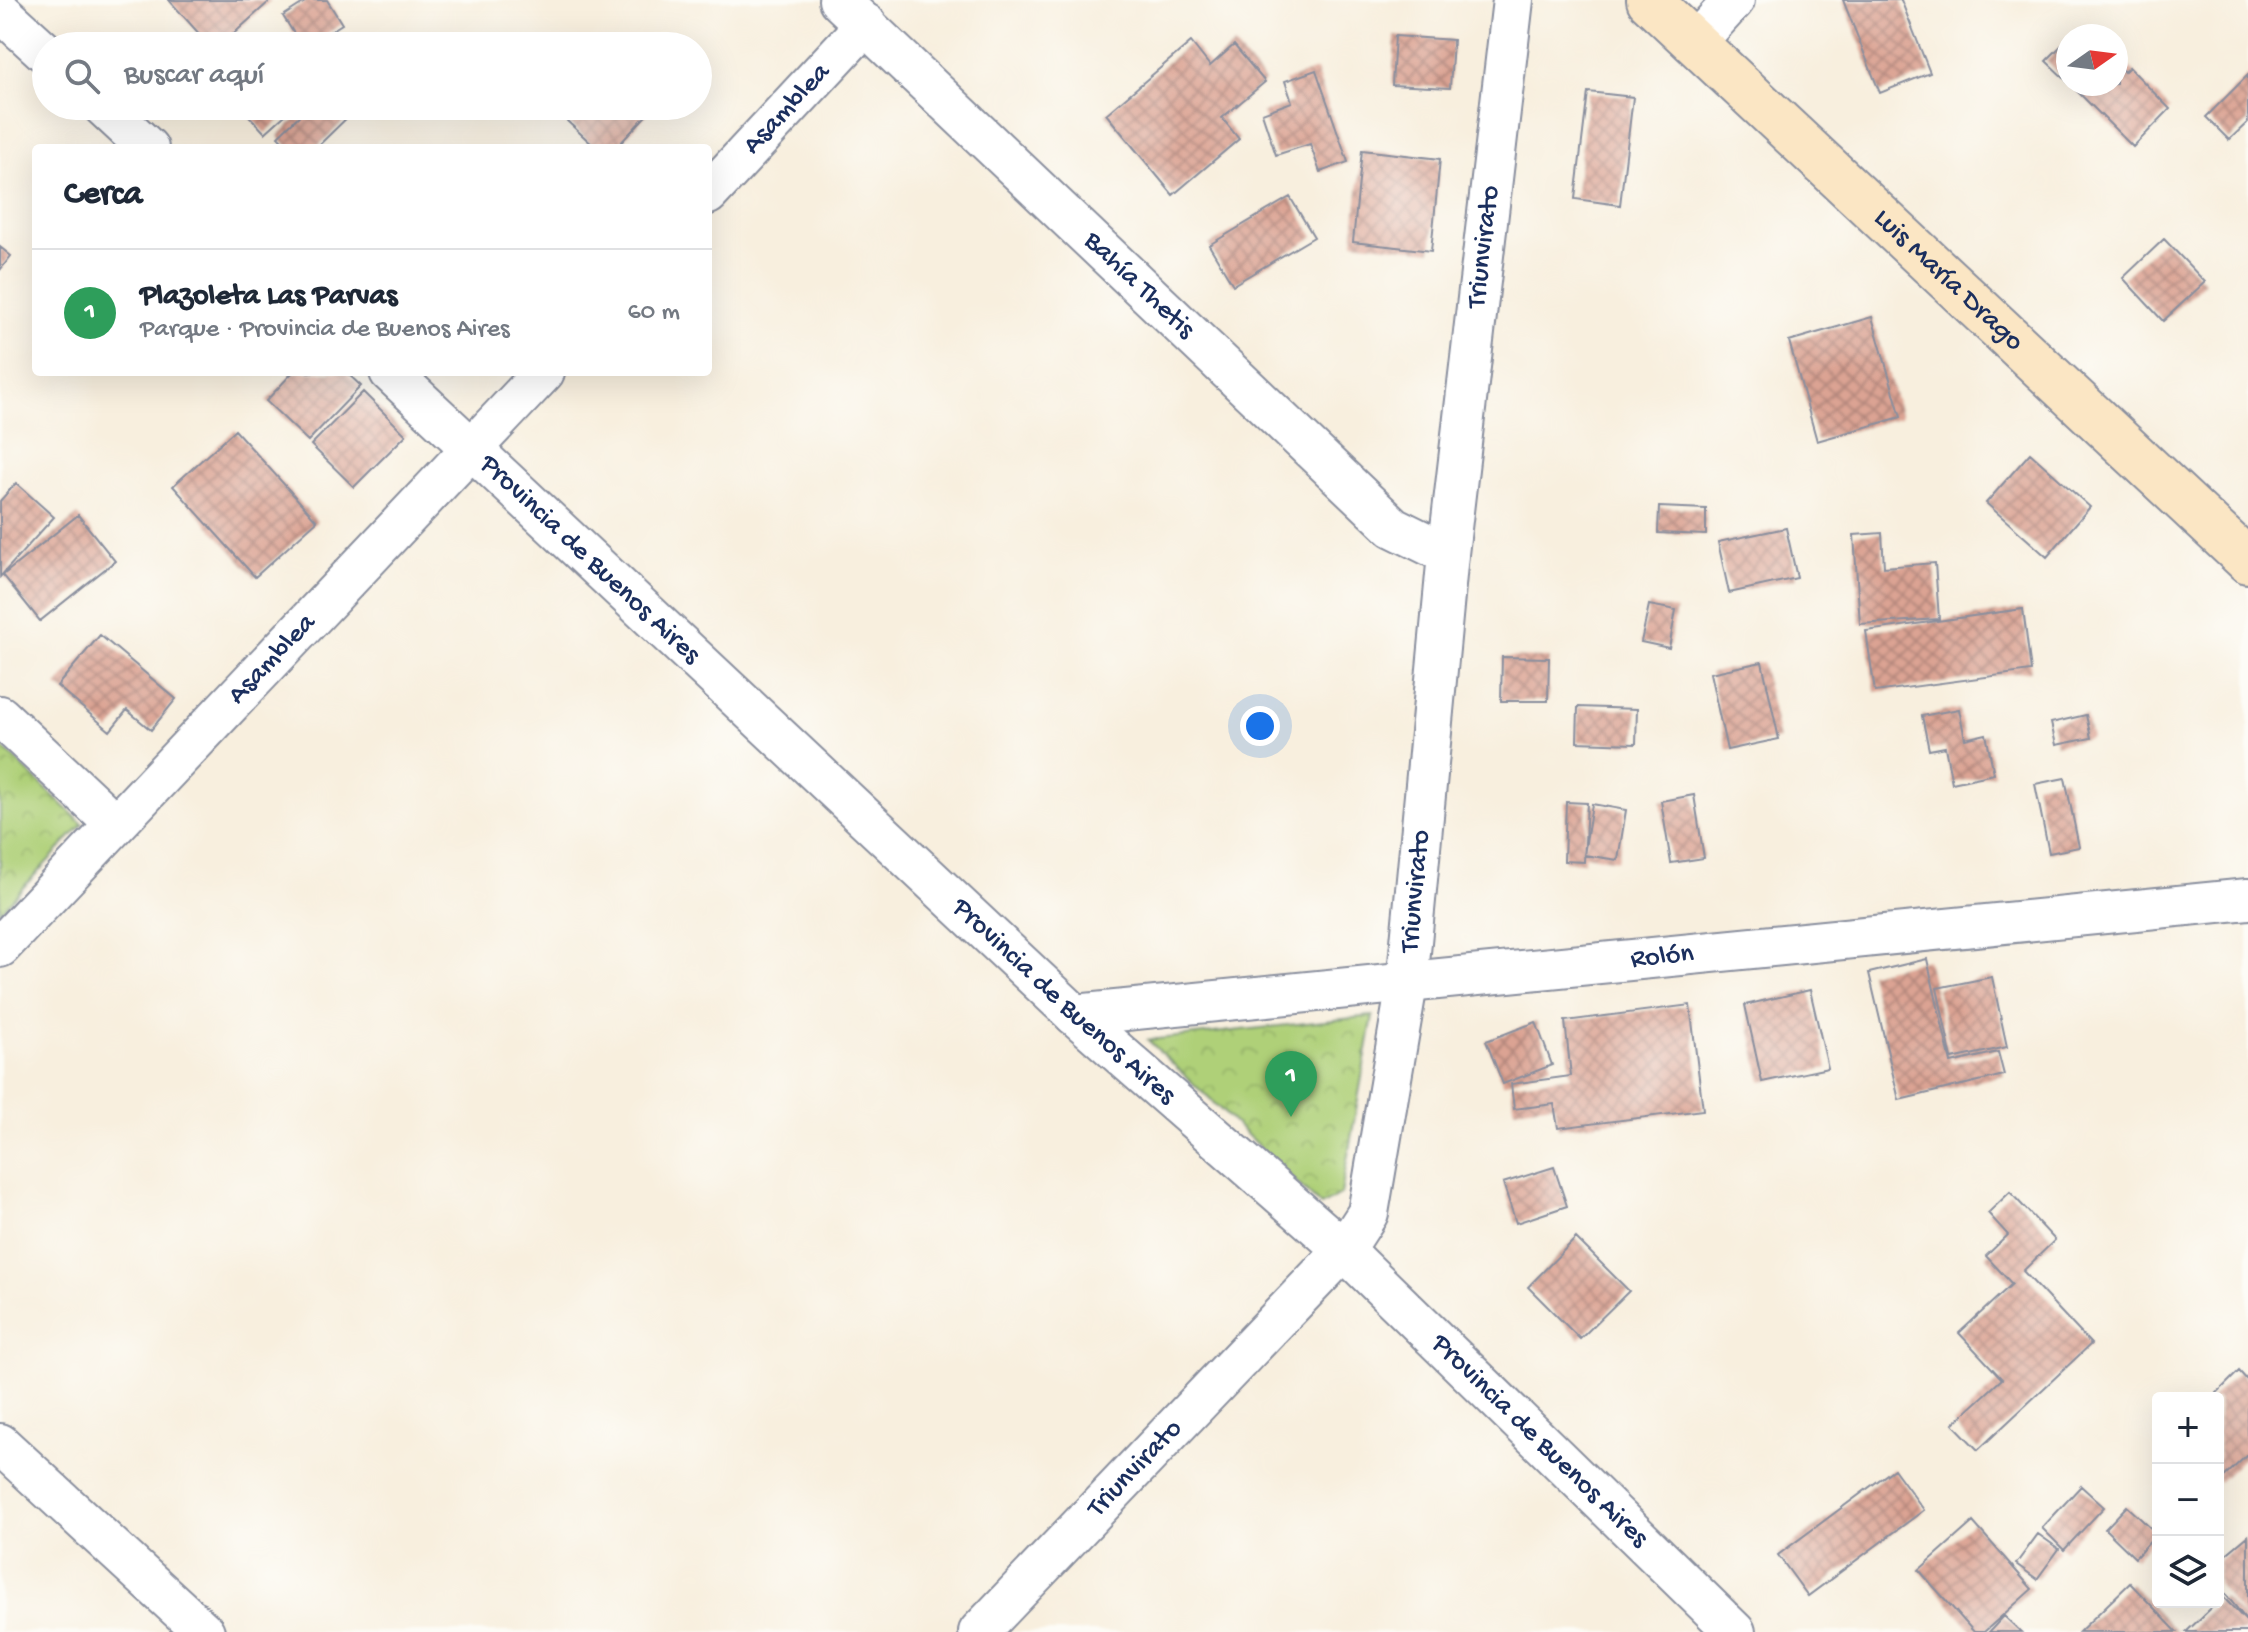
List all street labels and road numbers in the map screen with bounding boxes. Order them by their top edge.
street label: Asamblea [736,55,839,162]
street label: Triunvirato [1460,184,1508,312]
street label: Luis María Drago [1866,202,2030,359]
street label: Bahía Thetis [1076,224,1202,346]
street label: Provincia de Buenos Aires [472,447,708,672]
street label: Asamblea [221,606,324,712]
street label: Triunvirato [1393,828,1438,956]
street label: Provincia de Buenos Aires [944,891,1183,1112]
street label: Rolón [1629,937,1696,976]
street label: Provincia de Buenos Aires [1423,1327,1656,1555]
street label: Triunvirato [1079,1413,1190,1526]

